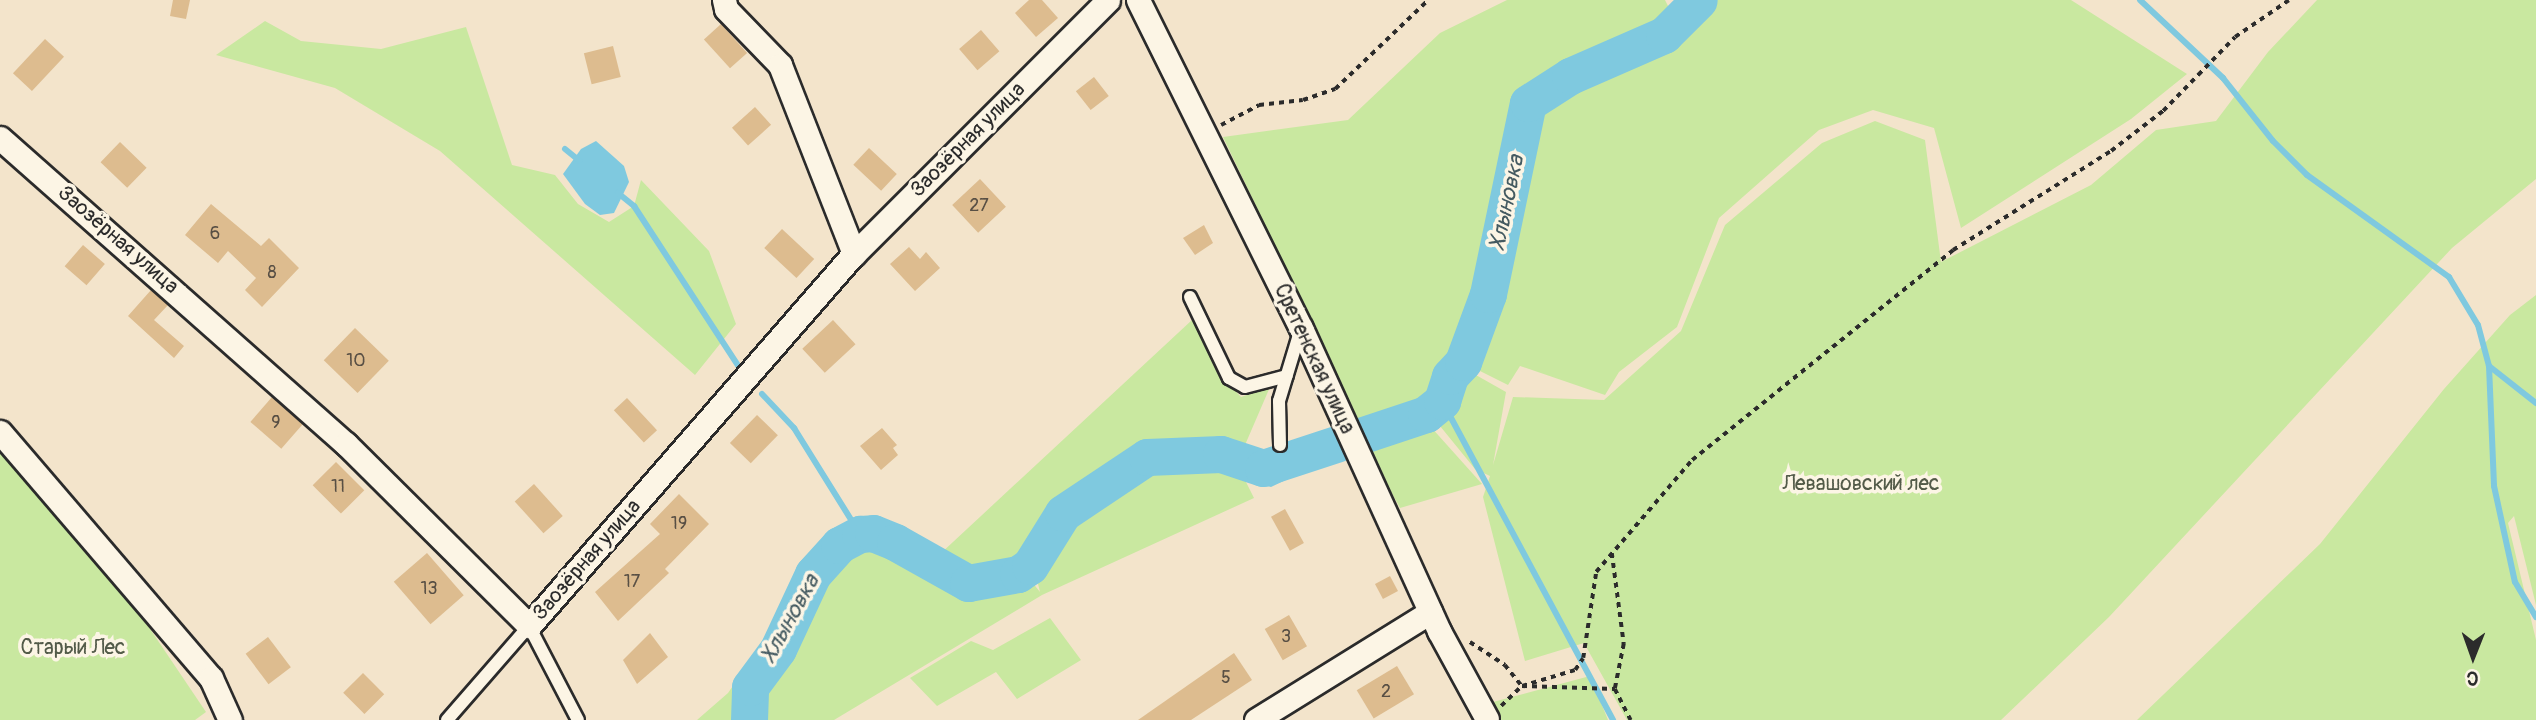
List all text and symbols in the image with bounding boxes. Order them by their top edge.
street label: Заозёрная улица [905,77,1031,203]
water label: Хлыновка [1483,153,1531,253]
street label: Заозёрная улица [52,181,184,299]
house number: 27 [969,195,989,217]
house number: 6 [210,223,220,245]
house number: 8 [267,262,277,284]
street label: Сретенская улица [1268,280,1360,438]
house number: 10 [346,350,366,372]
house number: 9 [271,412,281,434]
park label: Левашовский лес [1782,471,1940,497]
house number: 11 [331,476,345,498]
street label: Заозёрная улица [528,494,646,626]
house number: 19 [671,513,687,535]
water label: Хлыновка [754,570,826,668]
house number: 17 [624,571,640,593]
house number: 13 [420,578,438,600]
north arrow [2438,622,2508,692]
house number: 3 [1281,626,1291,648]
park label: Старый Лес [21,635,125,661]
text: С [2467,666,2479,690]
house number: 5 [1221,667,1231,689]
house number: 2 [1381,681,1391,703]

